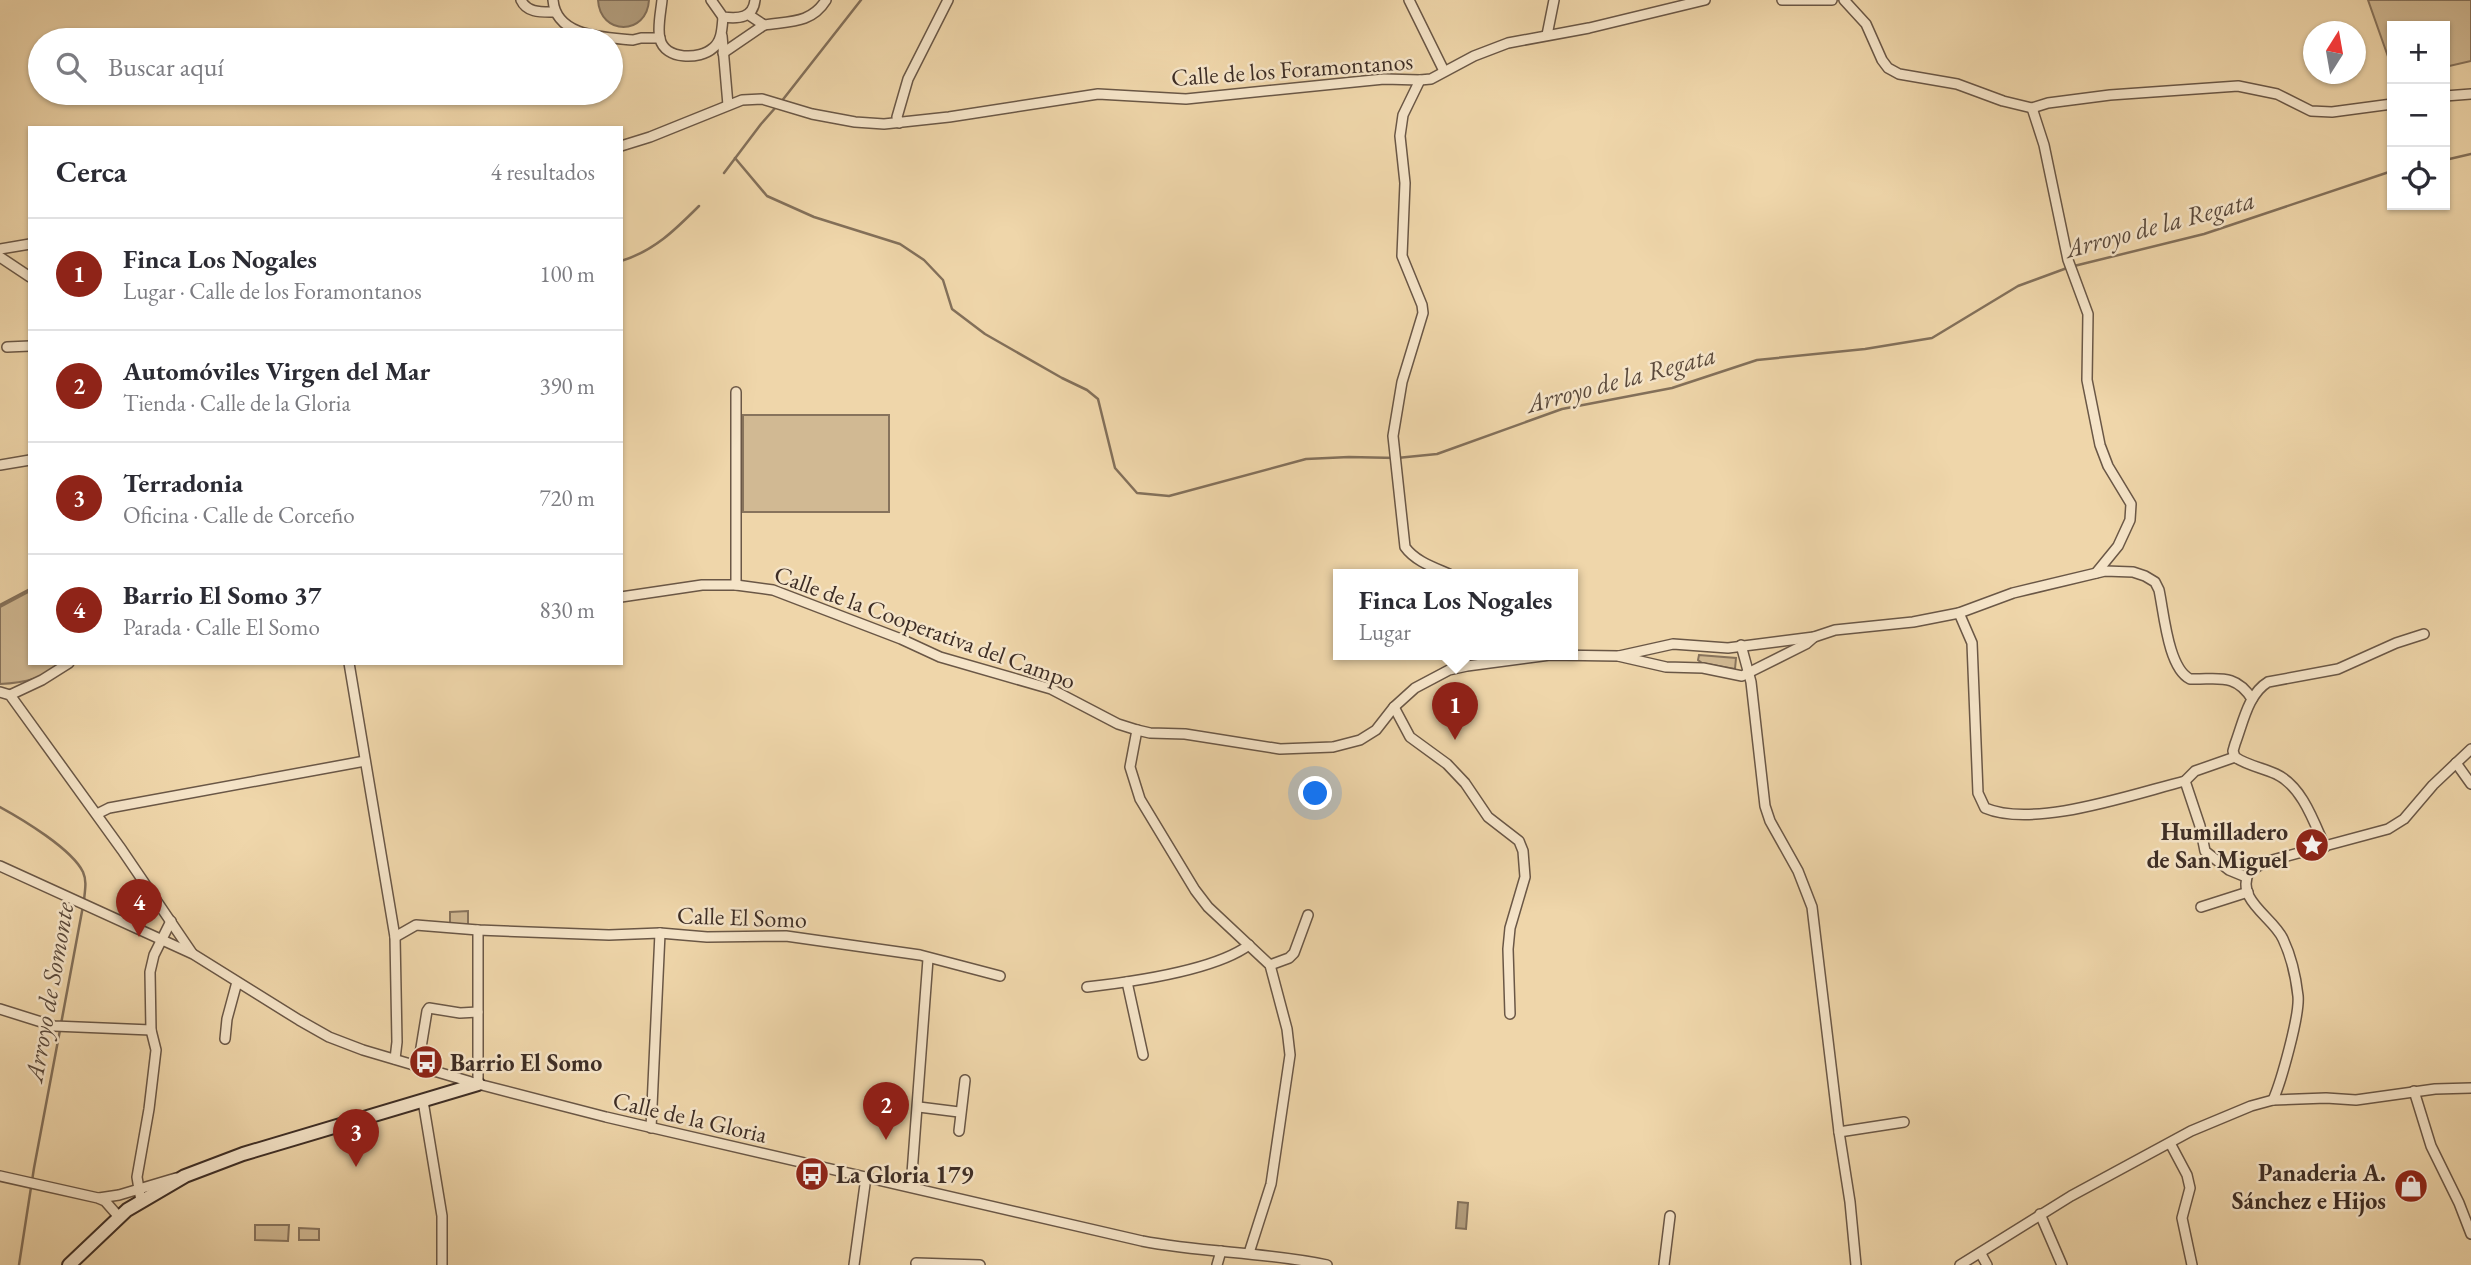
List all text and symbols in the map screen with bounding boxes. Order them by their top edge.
north arrow [2303,21,2366,84]
map controls [2387,21,2450,210]
button: + [2387,21,2450,84]
search box [28,28,623,105]
street label: Calle de los Foramontanos [1170,45,1414,93]
icon: search [52,48,90,86]
text: Buscar aquí [108,50,224,84]
button: − [2387,84,2450,147]
button: locate [2387,147,2450,210]
text: Cerca [56,152,127,191]
text: 4 resultados [491,157,595,187]
water label: Arroyo de la Regata [2060,182,2258,266]
text: Finca Los Nogales [123,242,317,276]
text: 1 [73,259,85,289]
text: 100 m [539,259,595,289]
text: Lugar · Calle de los Foramontanos [123,276,422,306]
water label: Arroyo de la Regata [1521,337,1719,421]
text: Automóviles Virgen del Mar [123,354,430,388]
text: 2 [73,371,85,401]
text: 390 m [539,371,595,401]
text: Tienda · Calle de la Gloria [123,388,351,418]
text: Terradonia [123,466,243,500]
text: 3 [73,483,85,513]
text: 720 m [539,483,595,513]
text: Oficina · Calle de Corceño [123,500,355,530]
street label: Calle de la Cooperativa del Campo [770,558,1080,696]
popup [1333,569,1578,660]
text: Barrio El Somo 37 [123,578,322,612]
text: Finca Los Nogales [1359,583,1552,617]
text: 4 [73,595,85,625]
text: 830 m [539,595,595,625]
text: Parada · Calle El Somo [123,612,320,642]
text: Lugar [1359,617,1411,647]
pin: 1 [1432,682,1478,740]
your location [1298,776,1332,810]
place label: Humilladero de San Miguel [2147,816,2288,876]
place icon: Humilladero de San Miguel [2293,826,2331,864]
pin: 4 [116,879,162,937]
water label: Arroyo de Somonte [16,898,82,1086]
street label: Calle El Somo [677,899,808,935]
bus stop icon: Barrio El Somo [407,1043,445,1081]
place label: Barrio El Somo [450,1047,602,1078]
pin: 2 [863,1082,909,1140]
street label: Calle de la Gloria [610,1084,771,1150]
pin: 3 [333,1109,379,1167]
bus stop icon: La Gloria 179 [793,1155,831,1193]
place label: Panaderia A. Sánchez e Hijos [2232,1157,2386,1217]
place label: La Gloria 179 [836,1159,974,1190]
shop icon: Panaderia A. Sánchez e Hijos [2392,1167,2430,1205]

